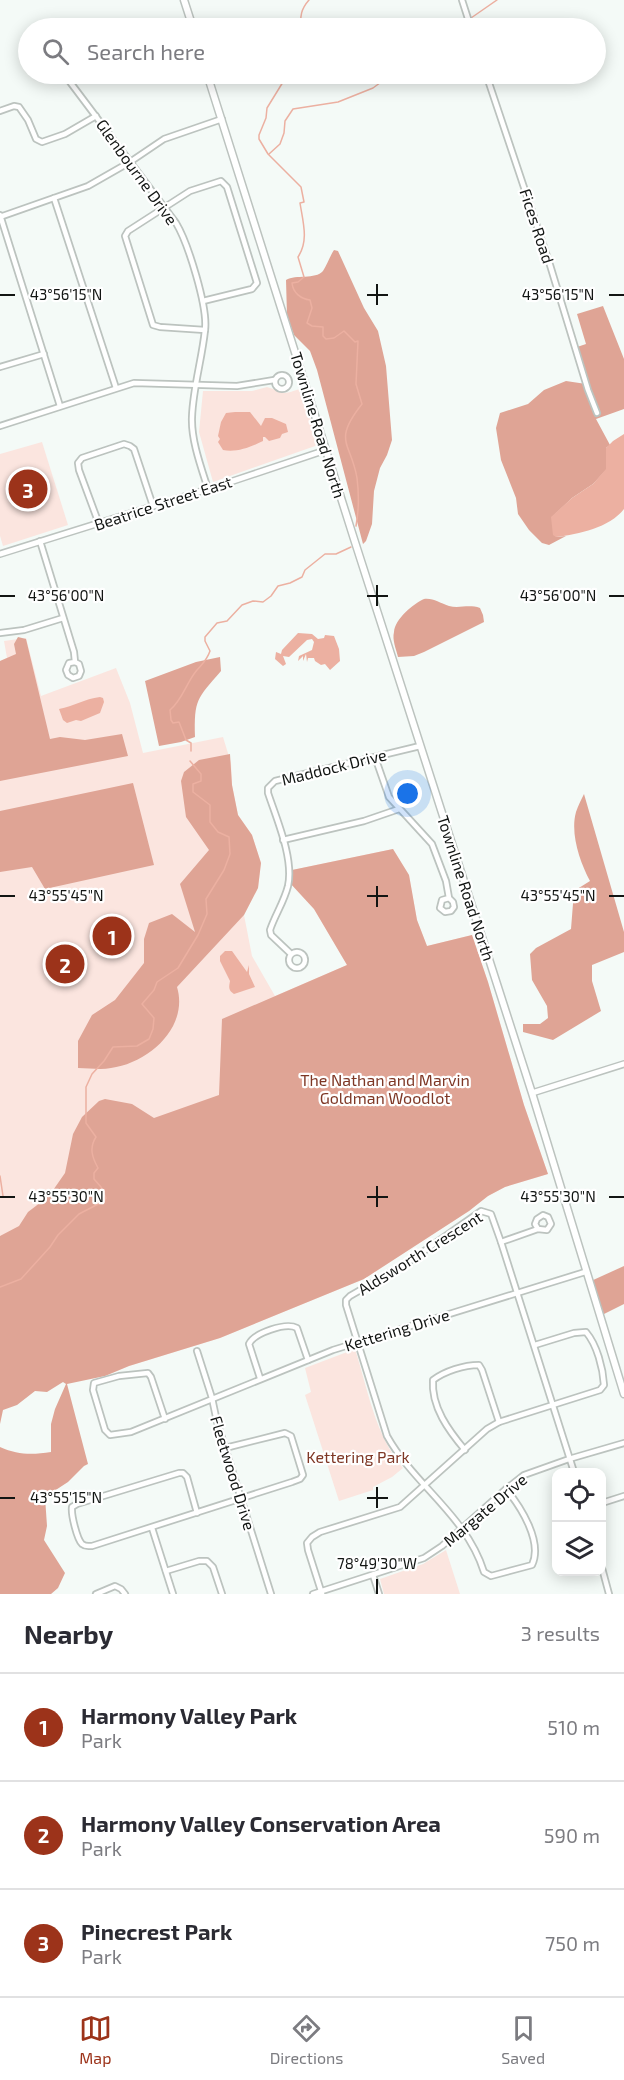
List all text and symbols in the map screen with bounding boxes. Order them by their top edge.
search box [18,18,606,84]
icon: search [39,35,72,68]
text: Search here [87,38,205,64]
street label: Glenbourne Drive [93,115,182,228]
street label: Fices Road [516,186,558,266]
text: 43°56'15"N [30,285,102,303]
text: 43°56'15"N [522,285,594,303]
street label: Townline Road North [287,349,350,500]
pin: 3 [9,466,48,512]
street label: Beatrice Street East [92,471,234,534]
text: 43°56'00"N [28,586,104,604]
text: 43°56'00"N [520,586,596,604]
street label: Maddock Drive [279,744,388,789]
your location [393,779,422,808]
street label: Townline Road North [434,813,499,963]
text: 43°55'45"N [28,886,104,904]
text: 43°55'45"N [520,886,596,904]
pin: 1 [92,914,132,958]
pin: 2 [46,942,84,986]
park label: The Nathan and Marvin Goldman Woodlot [300,1070,470,1107]
text: 43°55'30"N [28,1187,104,1205]
text: 43°55'30"N [520,1187,596,1205]
street label: Aldsworth Crescent [354,1207,486,1299]
street label: Kettering Drive [342,1305,452,1355]
street label: Fleetwood Drive [207,1413,260,1532]
park label: Kettering Park [306,1447,410,1466]
map controls [552,1468,606,1576]
button: locate [552,1468,606,1522]
street label: Margate Drive [439,1469,530,1550]
text: 43°55'15"N [30,1488,102,1506]
button: layers [552,1522,606,1576]
text: 78°49'30"W [337,1554,417,1572]
text: Nearby [24,1618,113,1649]
text: 3 results [521,1621,600,1645]
text: Harmony Valley Park [81,1702,297,1728]
text: 1 [39,1715,48,1739]
text: 510 m [547,1715,600,1739]
text: Park [81,1728,122,1752]
text: Harmony Valley Conservation Area [81,1810,441,1836]
text: 2 [38,1823,49,1847]
text: 590 m [544,1823,600,1847]
text: Park [81,1836,122,1860]
text: Pinecrest Park [81,1918,232,1944]
text: 3 [38,1931,49,1955]
text: 750 m [545,1931,600,1955]
text: Park [81,1944,122,1968]
tab: Map [79,2012,112,2067]
tab: Directions [270,2012,343,2067]
tab: Saved [501,2012,545,2067]

